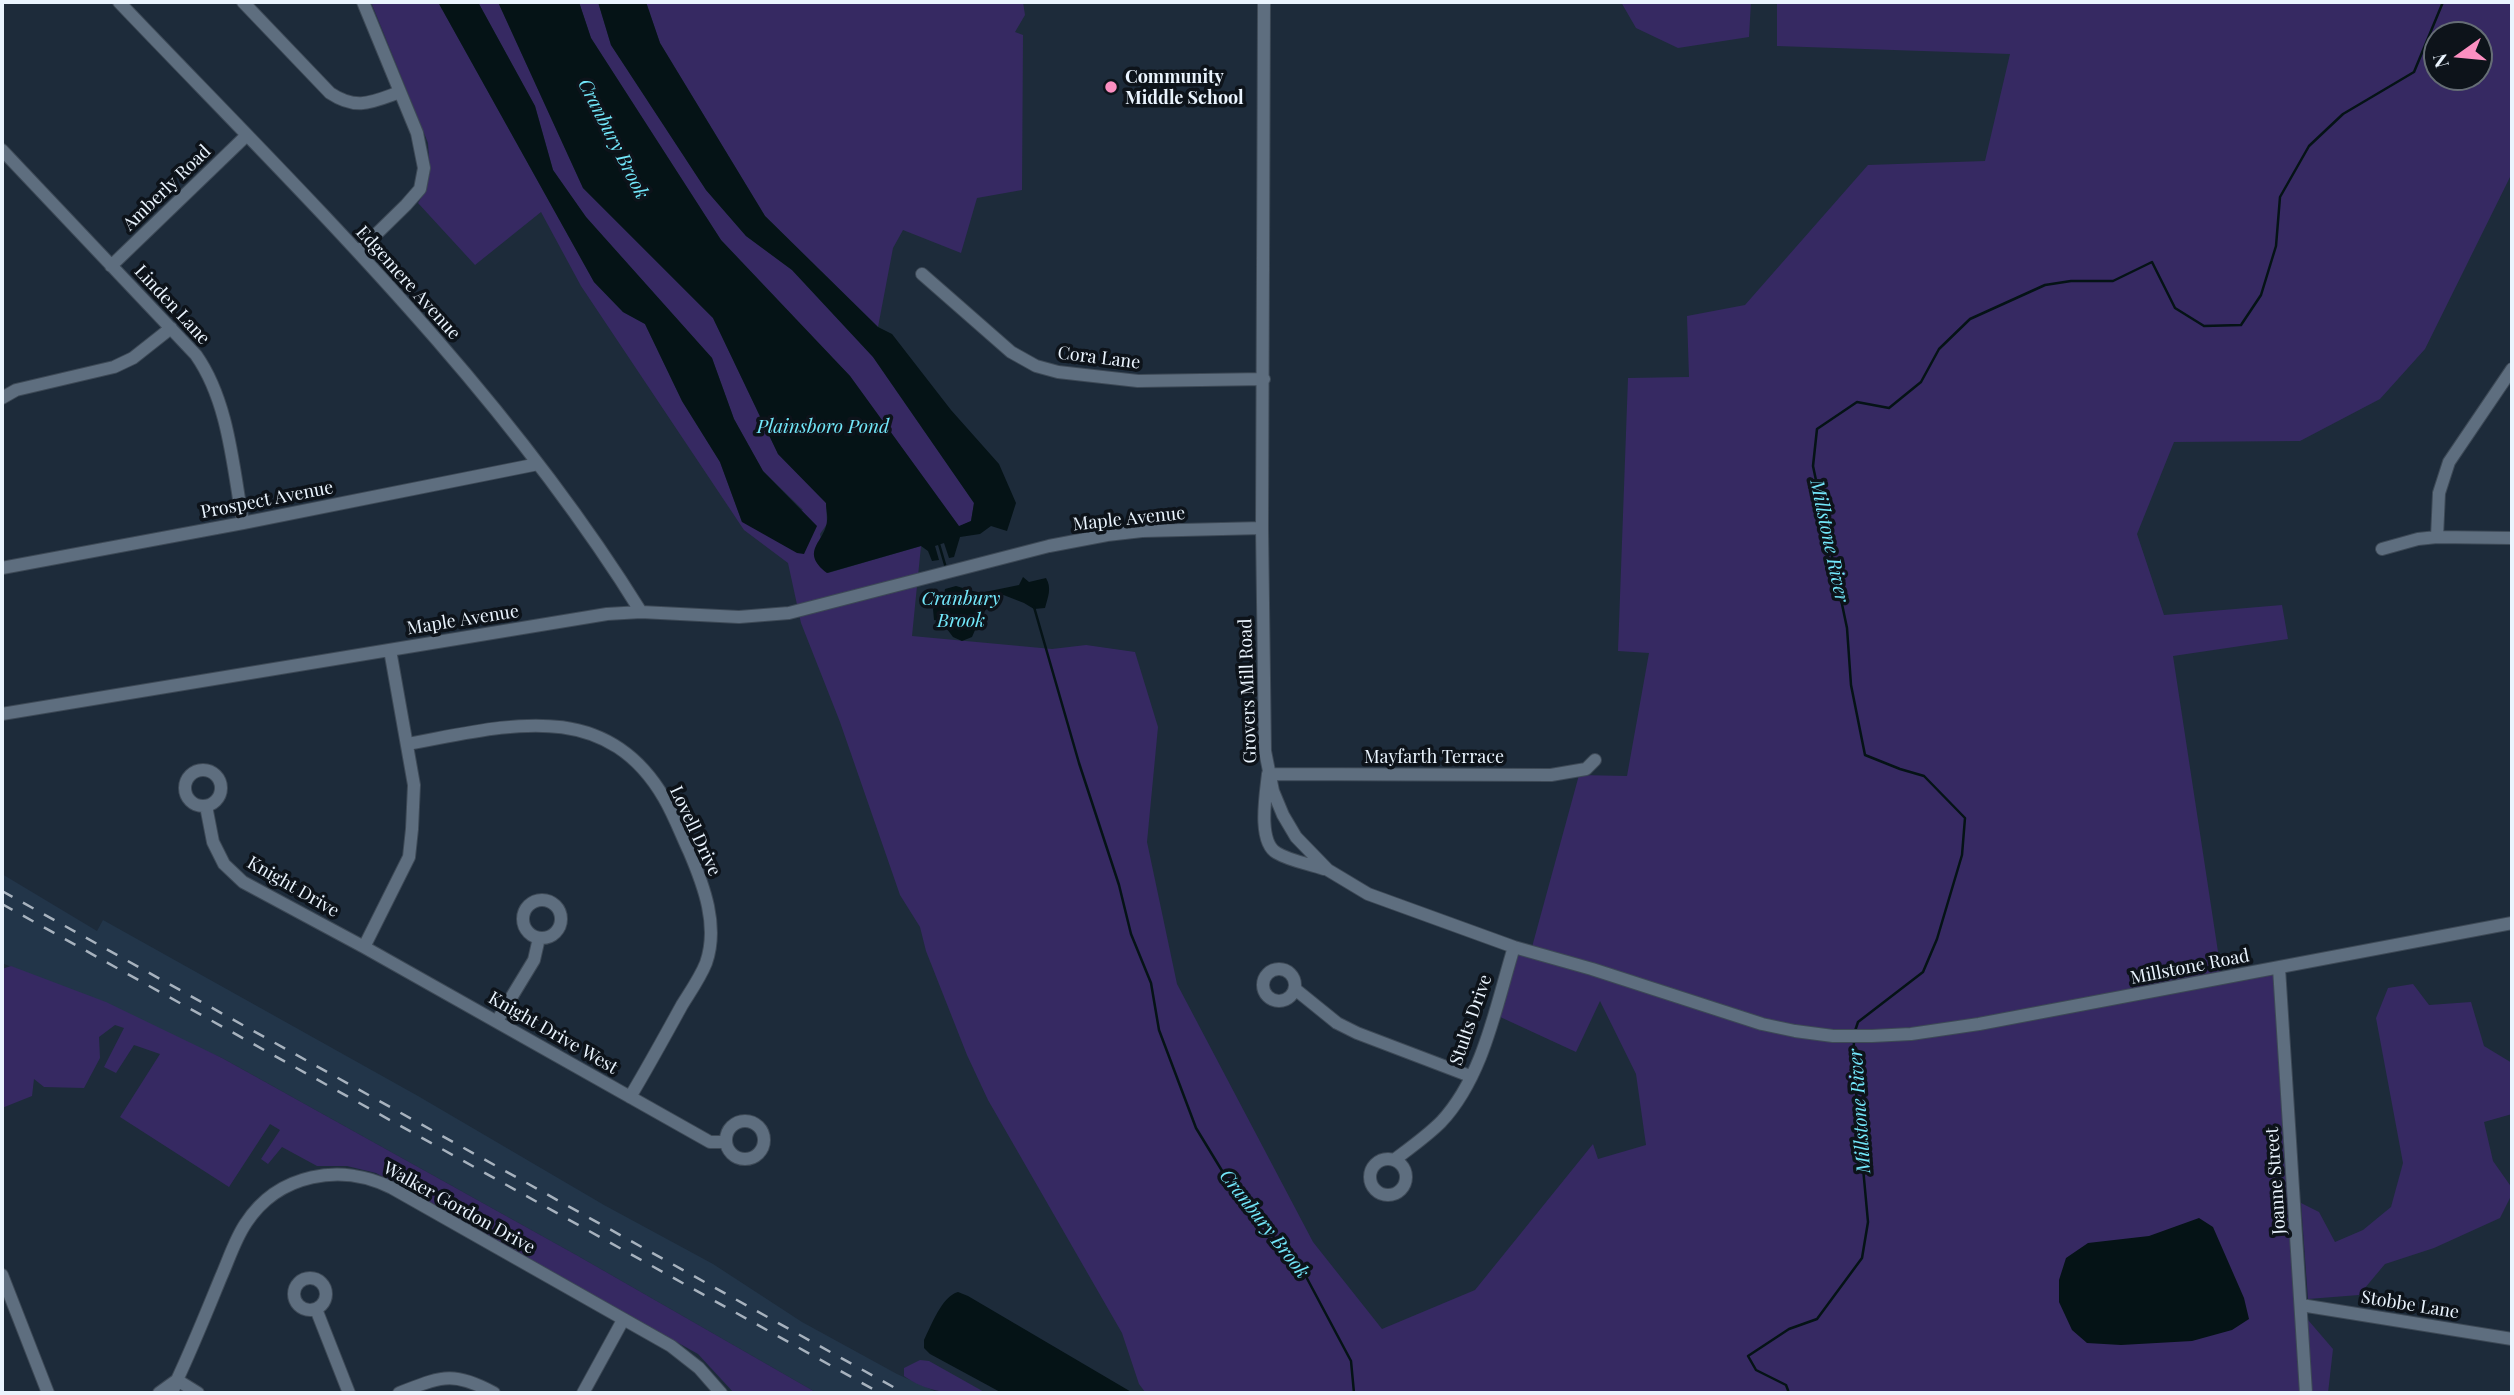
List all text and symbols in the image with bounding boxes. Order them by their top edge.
north arrow [2423,21,2493,91]
text: N [2425,51,2454,71]
place label: Community Middle School [1125,66,1244,108]
water label: Cranbury Brook [573,75,653,203]
marker: Community Middle School [1103,79,1119,95]
street label: Amberly Road [119,141,215,235]
street label: Edgemere Avenue [351,222,465,344]
street label: Linden Lane [130,261,214,349]
street label: Cora Lane [1056,342,1142,374]
water label: Plainsboro Pond [757,416,889,438]
street label: Prospect Avenue [199,477,335,523]
water label: Millstone River [1805,478,1853,604]
street label: Maple Avenue [1072,502,1186,536]
water label: Cranbury Brook [922,588,1000,632]
street label: Maple Avenue [406,600,520,640]
street label: Grovers Mill Road [1235,618,1261,764]
street label: Mayfarth Terrace [1364,746,1504,768]
street label: Lovell Drive [665,783,725,879]
street label: Knight Drive [243,852,343,922]
street label: Millstone Road [2129,945,2251,989]
street label: Stults Drive [1445,972,1497,1068]
street label: Knight Drive West [484,987,622,1079]
water label: Millstone River [1844,1048,1876,1174]
street label: Joanne Street [2261,1126,2291,1236]
street label: Walker Gordon Drive [379,1157,539,1259]
water label: Cranbury Brook [1214,1165,1314,1283]
street label: Stobbe Lane [2359,1287,2461,1323]

